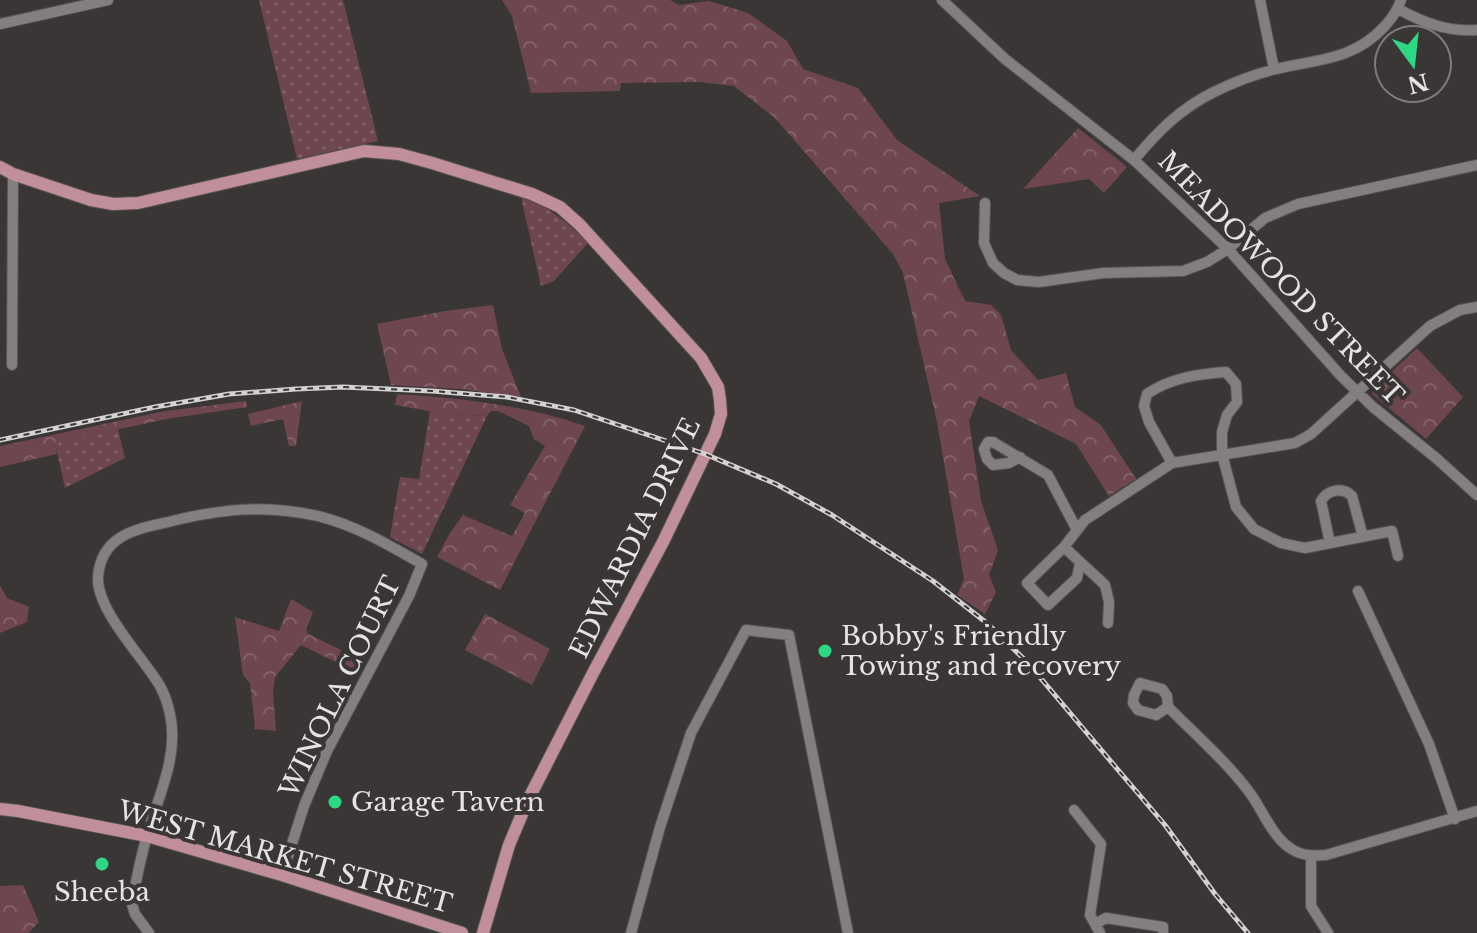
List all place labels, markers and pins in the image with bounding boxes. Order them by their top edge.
place label: Bobby's Friendly Towing and recovery [841,620,1122,682]
marker: Bobby's Friendly Towing and recovery [816,642,834,660]
place label: Garage Tavern [351,786,544,818]
marker: Garage Tavern [326,793,344,811]
marker: Sheeba [93,855,111,873]
place label: Sheeba [54,876,151,908]

